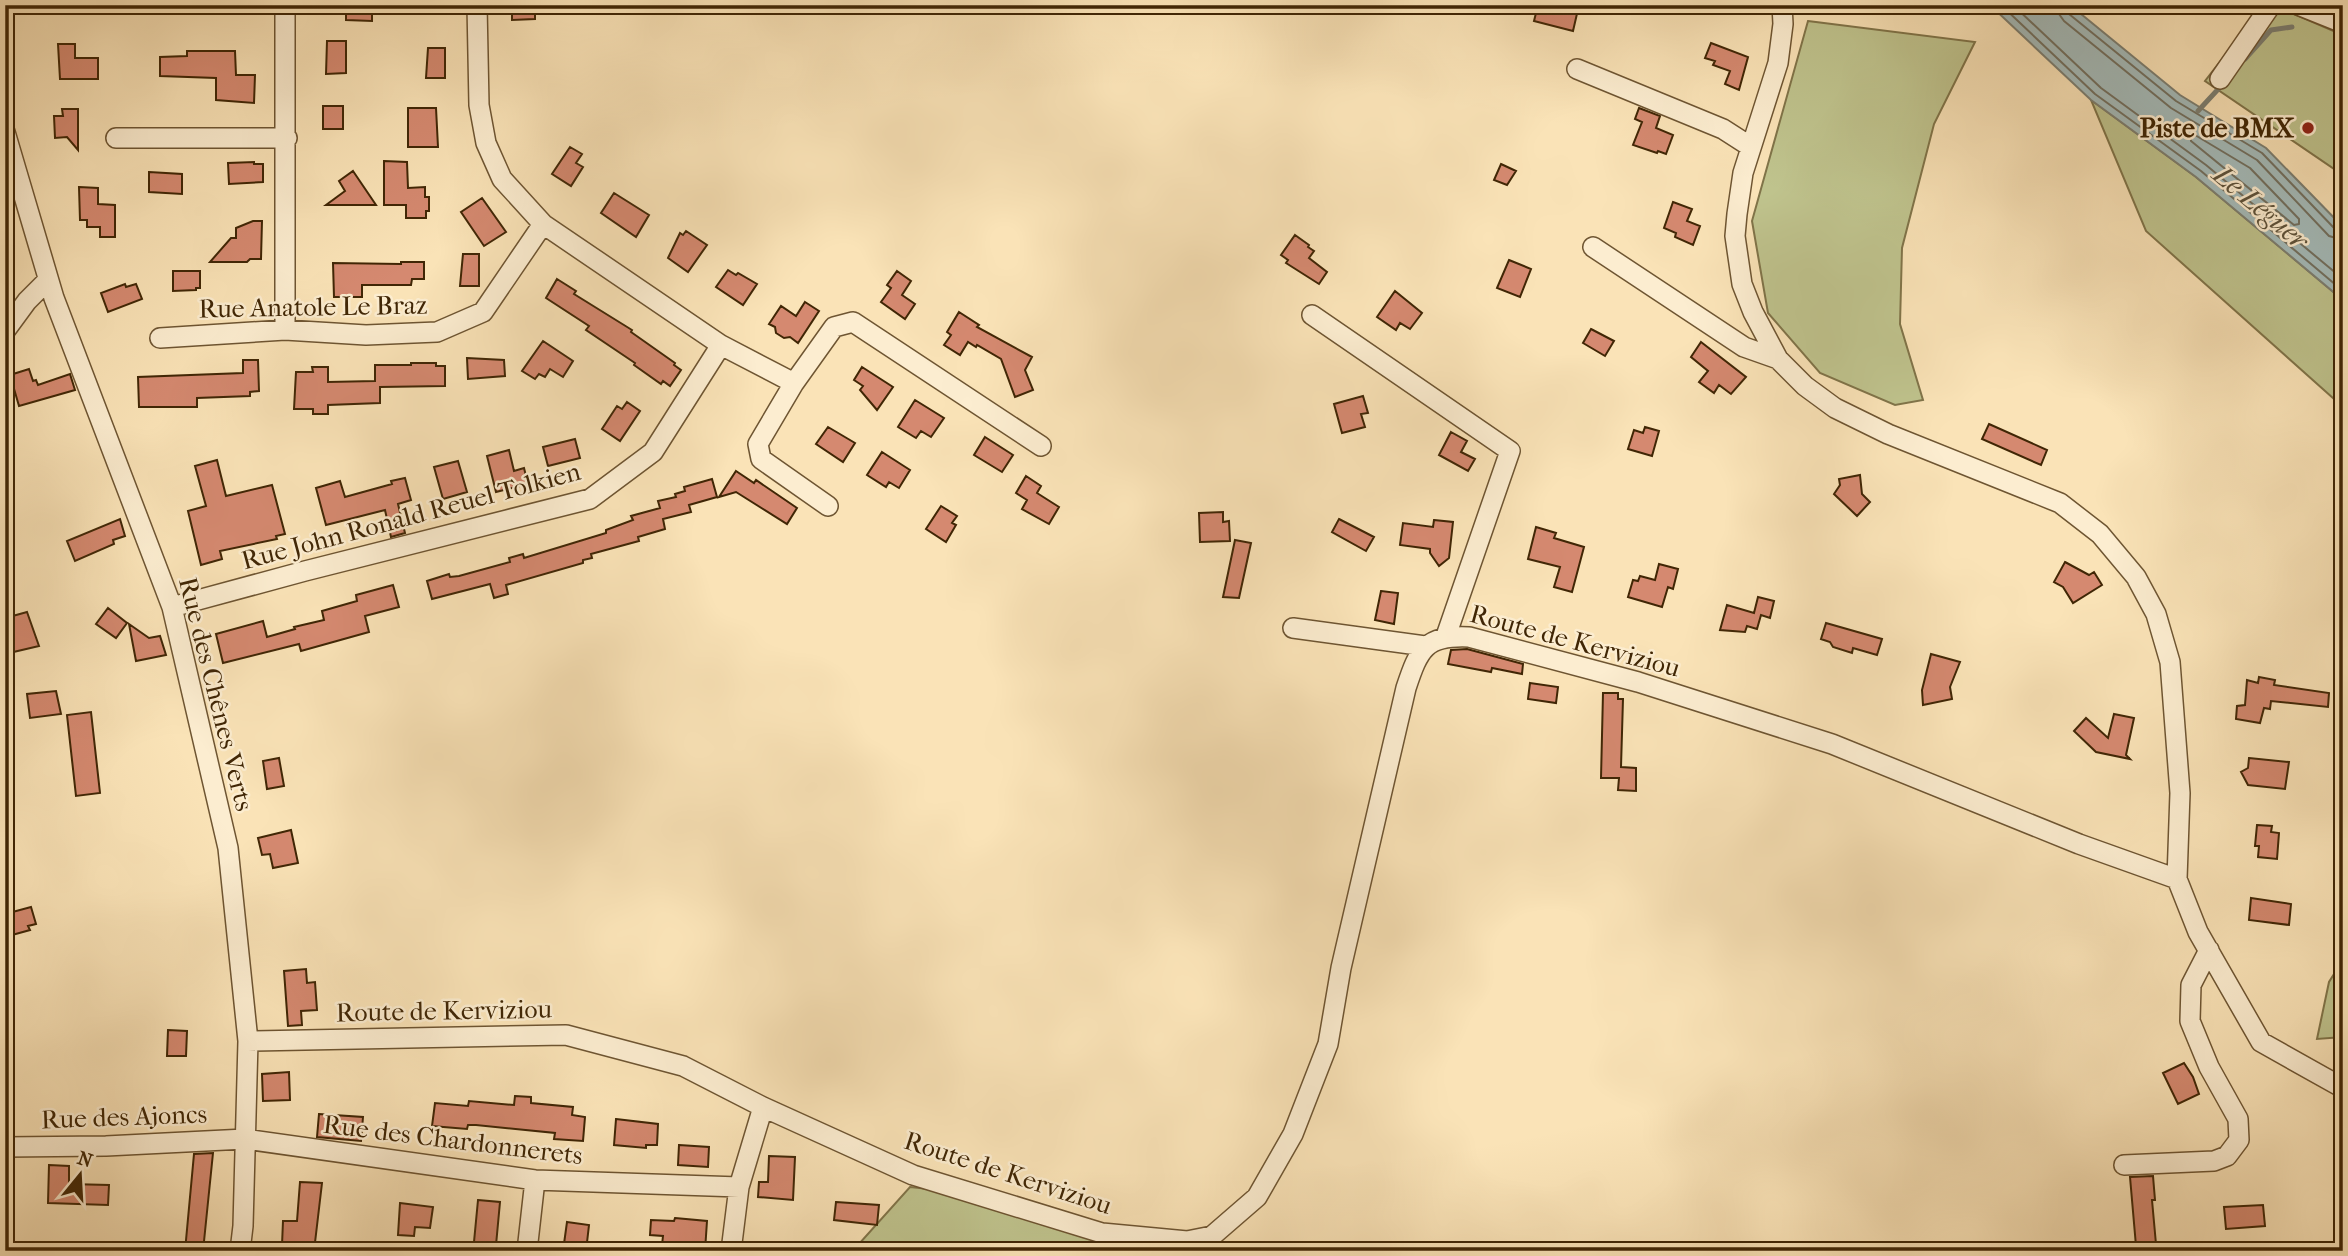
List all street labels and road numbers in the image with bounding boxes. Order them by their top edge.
street label: Rue Anatole Le Braz [198,290,428,324]
street label: Rue John Ronald Reuel Tolkien [238,456,584,576]
street label: Rue des Chênes Verts [172,574,260,814]
street label: Route de Kerviziou [1467,598,1684,684]
street label: Route de Kerviziou [336,994,553,1028]
street label: Rue des Ajoncs [40,1099,208,1135]
street label: Rue des Chardonnerets [321,1109,585,1171]
street label: Route de Kerviziou [900,1125,1116,1221]

